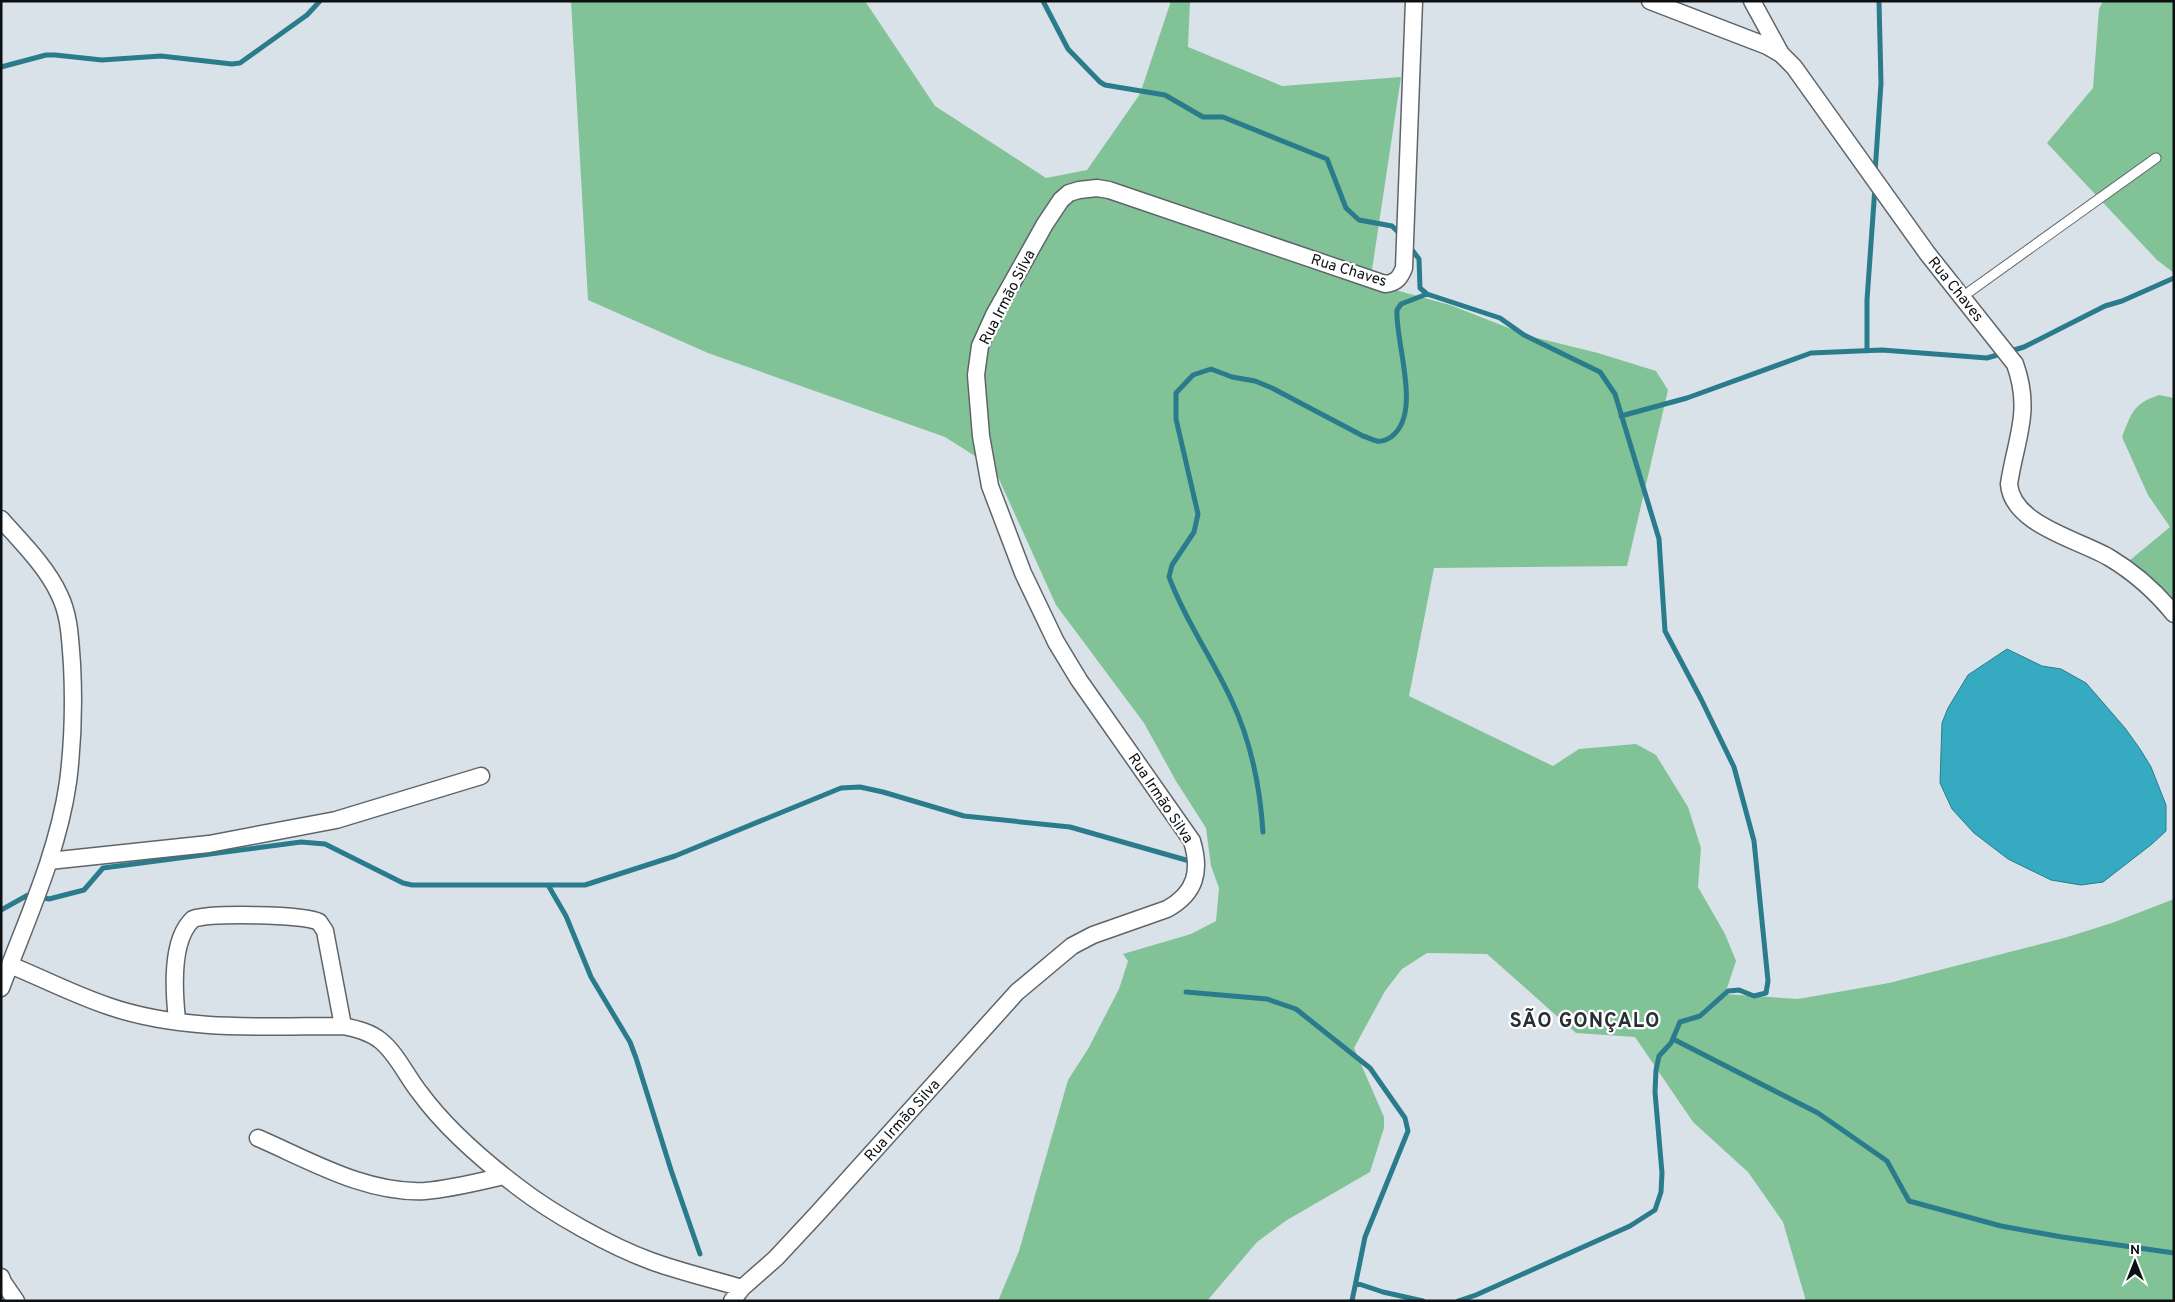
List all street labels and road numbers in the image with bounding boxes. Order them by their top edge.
street label: Rua Irmão Silva [976,247,1040,348]
street label: Rua Chaves [1308,251,1389,292]
street label: Rua Chaves [1923,254,1987,326]
street label: Rua Irmão Silva [1123,750,1197,847]
street label: Rua Irmão Silva [861,1076,945,1166]

